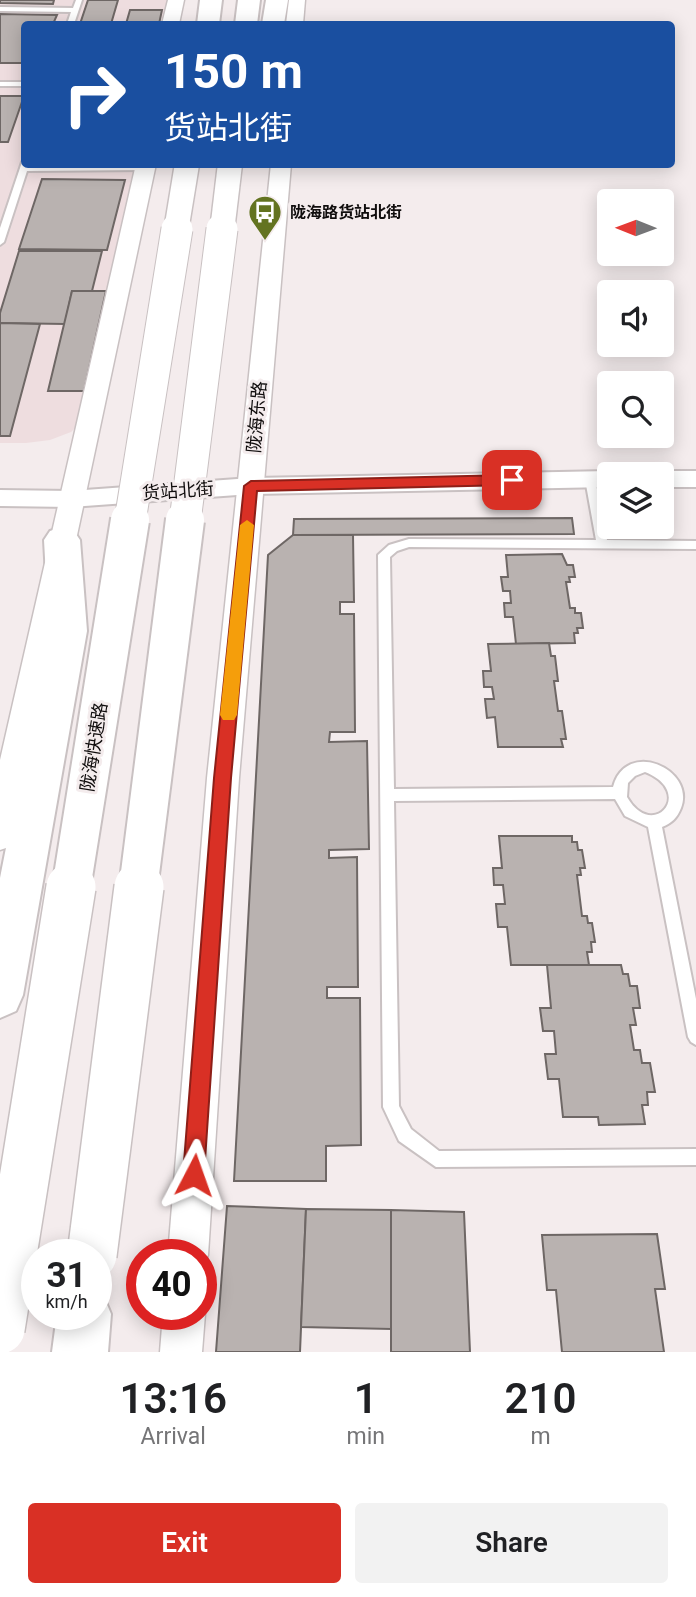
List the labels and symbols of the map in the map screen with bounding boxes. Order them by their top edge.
north arrow [597,189,674,266]
bus stop icon: 陇海路货站北街 [246,193,284,242]
place label: 陇海路货站北街 [290,203,402,222]
street label: 陇海东路 [243,380,270,454]
pin [482,450,542,510]
street label: 货站北街 [141,478,215,503]
street label: 陇海快速路 [76,701,111,793]
position arrow [157,1138,231,1212]
speed limit sign: 40 [126,1239,217,1330]

